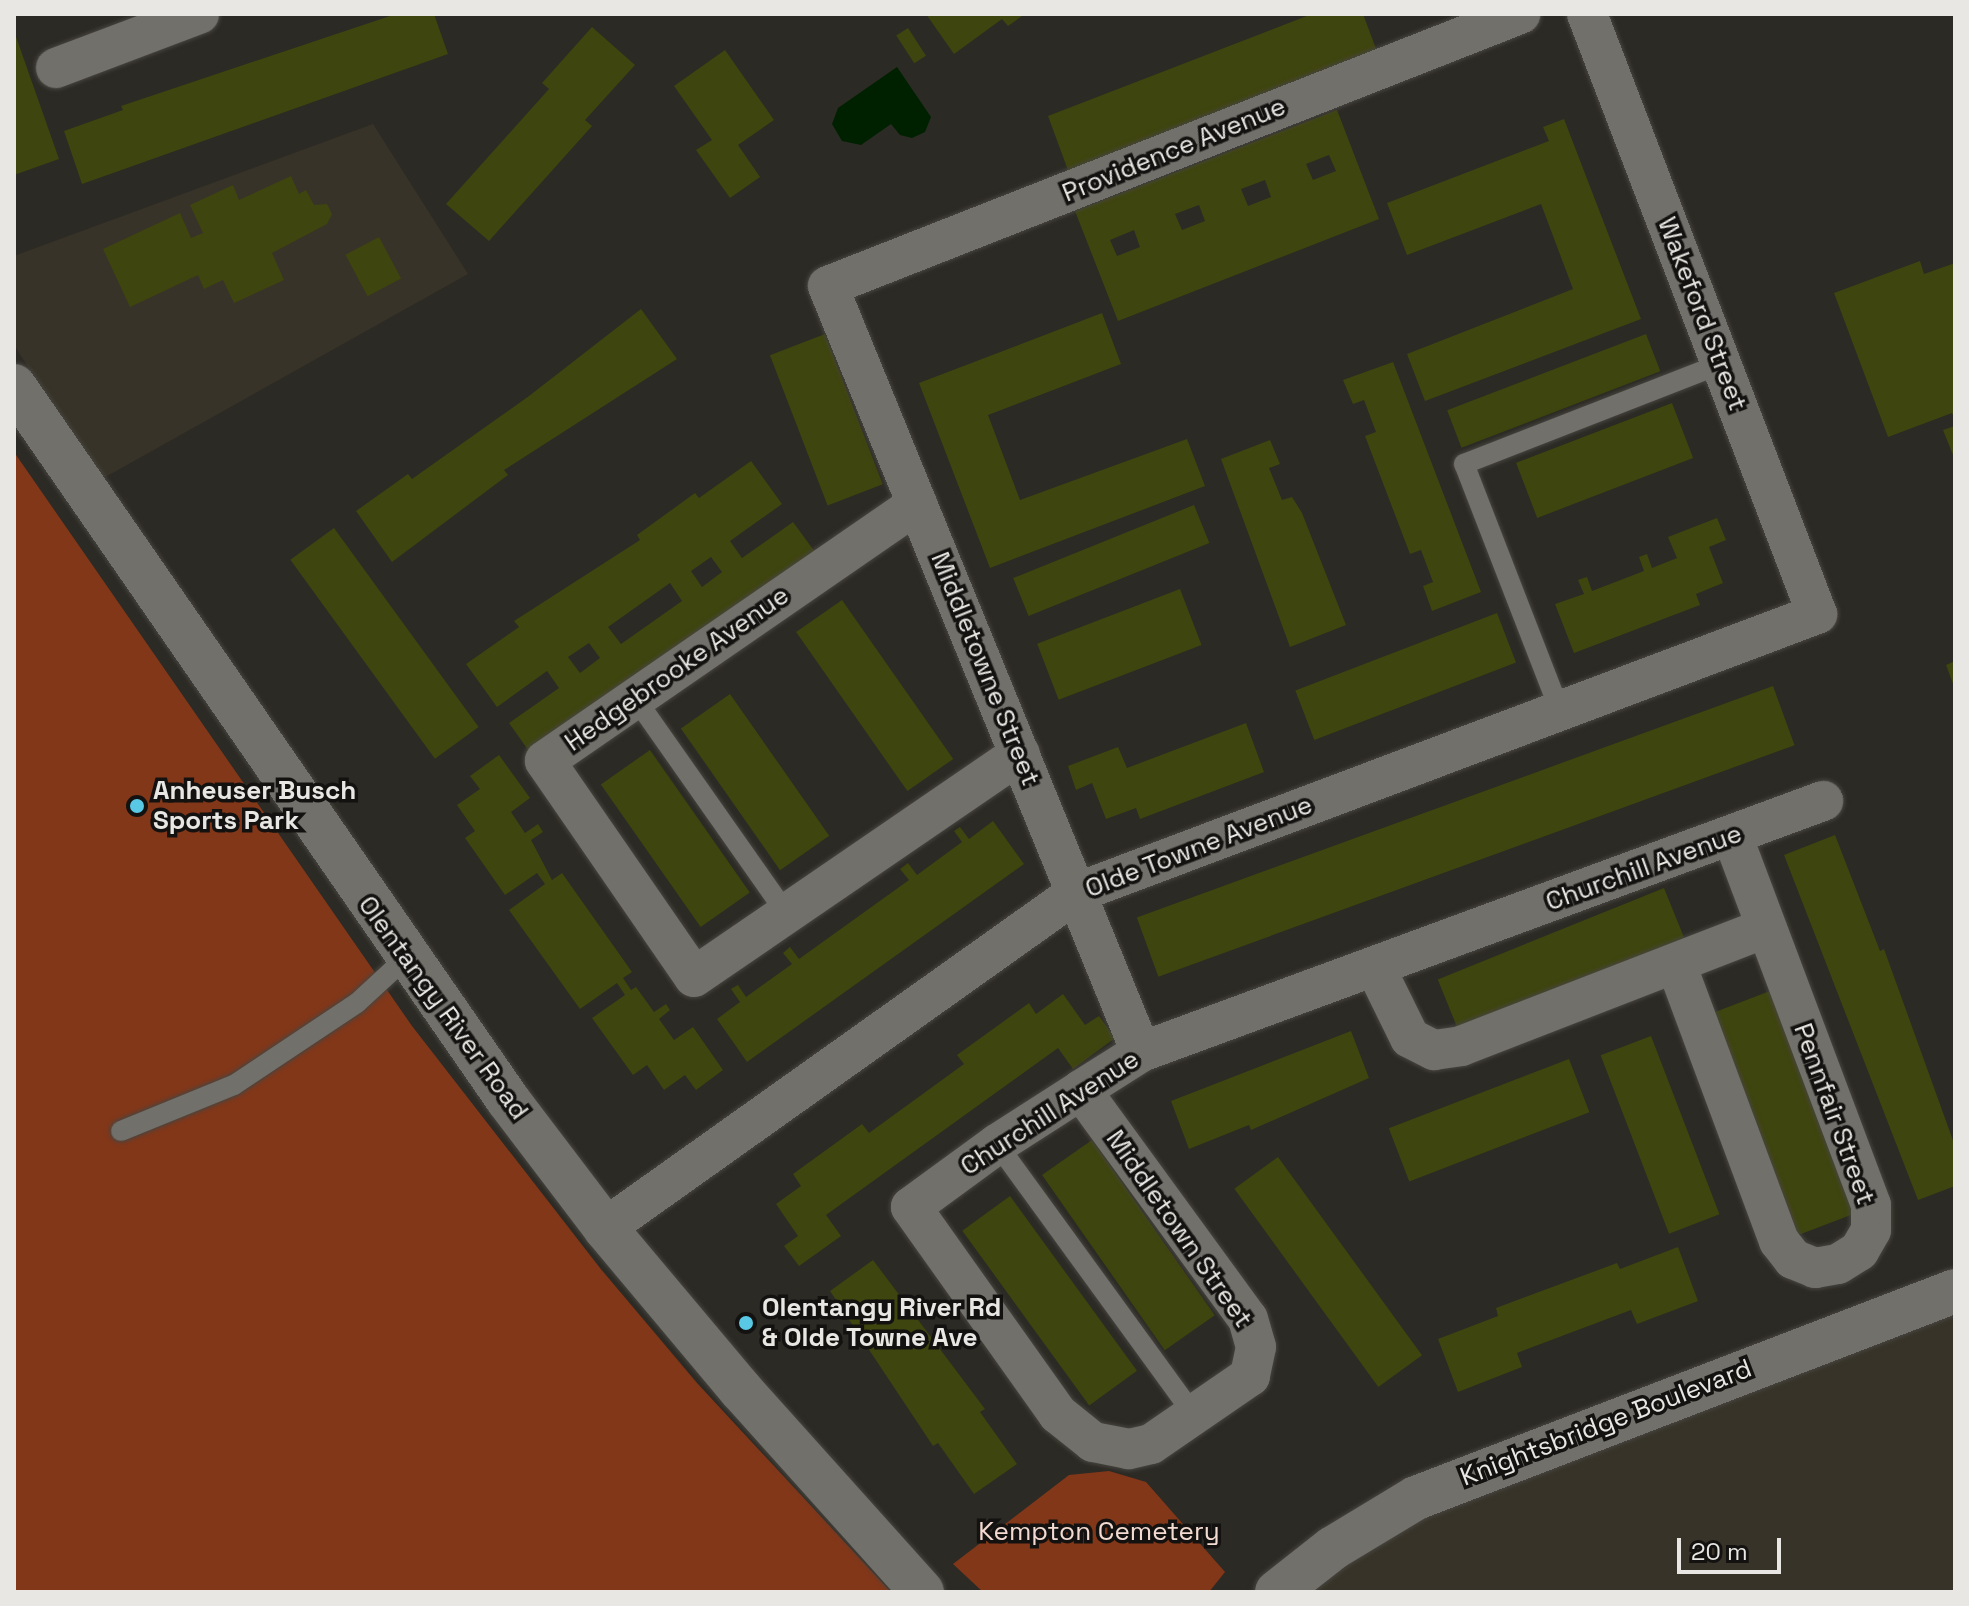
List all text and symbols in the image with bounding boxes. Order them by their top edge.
street label: Providence Avenue [1058,91,1290,209]
street label: Wakeford Street [1651,213,1753,415]
street label: Middletowne Street [924,548,1046,790]
street label: Hedgebrooke Avenue [559,580,795,758]
place label: Anheuser Busch Sports Park [153,775,356,836]
street label: Olde Towne Avenue [1081,789,1317,905]
marker: Anheuser Busch Sports Park [128,797,146,815]
street label: Churchill Avenue [1542,818,1746,918]
street label: Olentangy River Road [351,890,535,1126]
street label: Pennfair Street [1787,1019,1881,1209]
street label: Churchill Avenue [955,1044,1145,1182]
street label: Middletown Street [1099,1124,1259,1334]
place label: Olentangy River Rd & Olde Towne Ave [762,1292,1001,1354]
marker: Olentangy River Rd & Olde Towne Ave [737,1314,755,1332]
street label: Knightsbridge Boulevard [1456,1353,1756,1493]
park label: Kempton Cemetery [978,1516,1220,1548]
scale bar [1681,1522,1785,1572]
text: 20 m [1691,1536,1748,1567]

